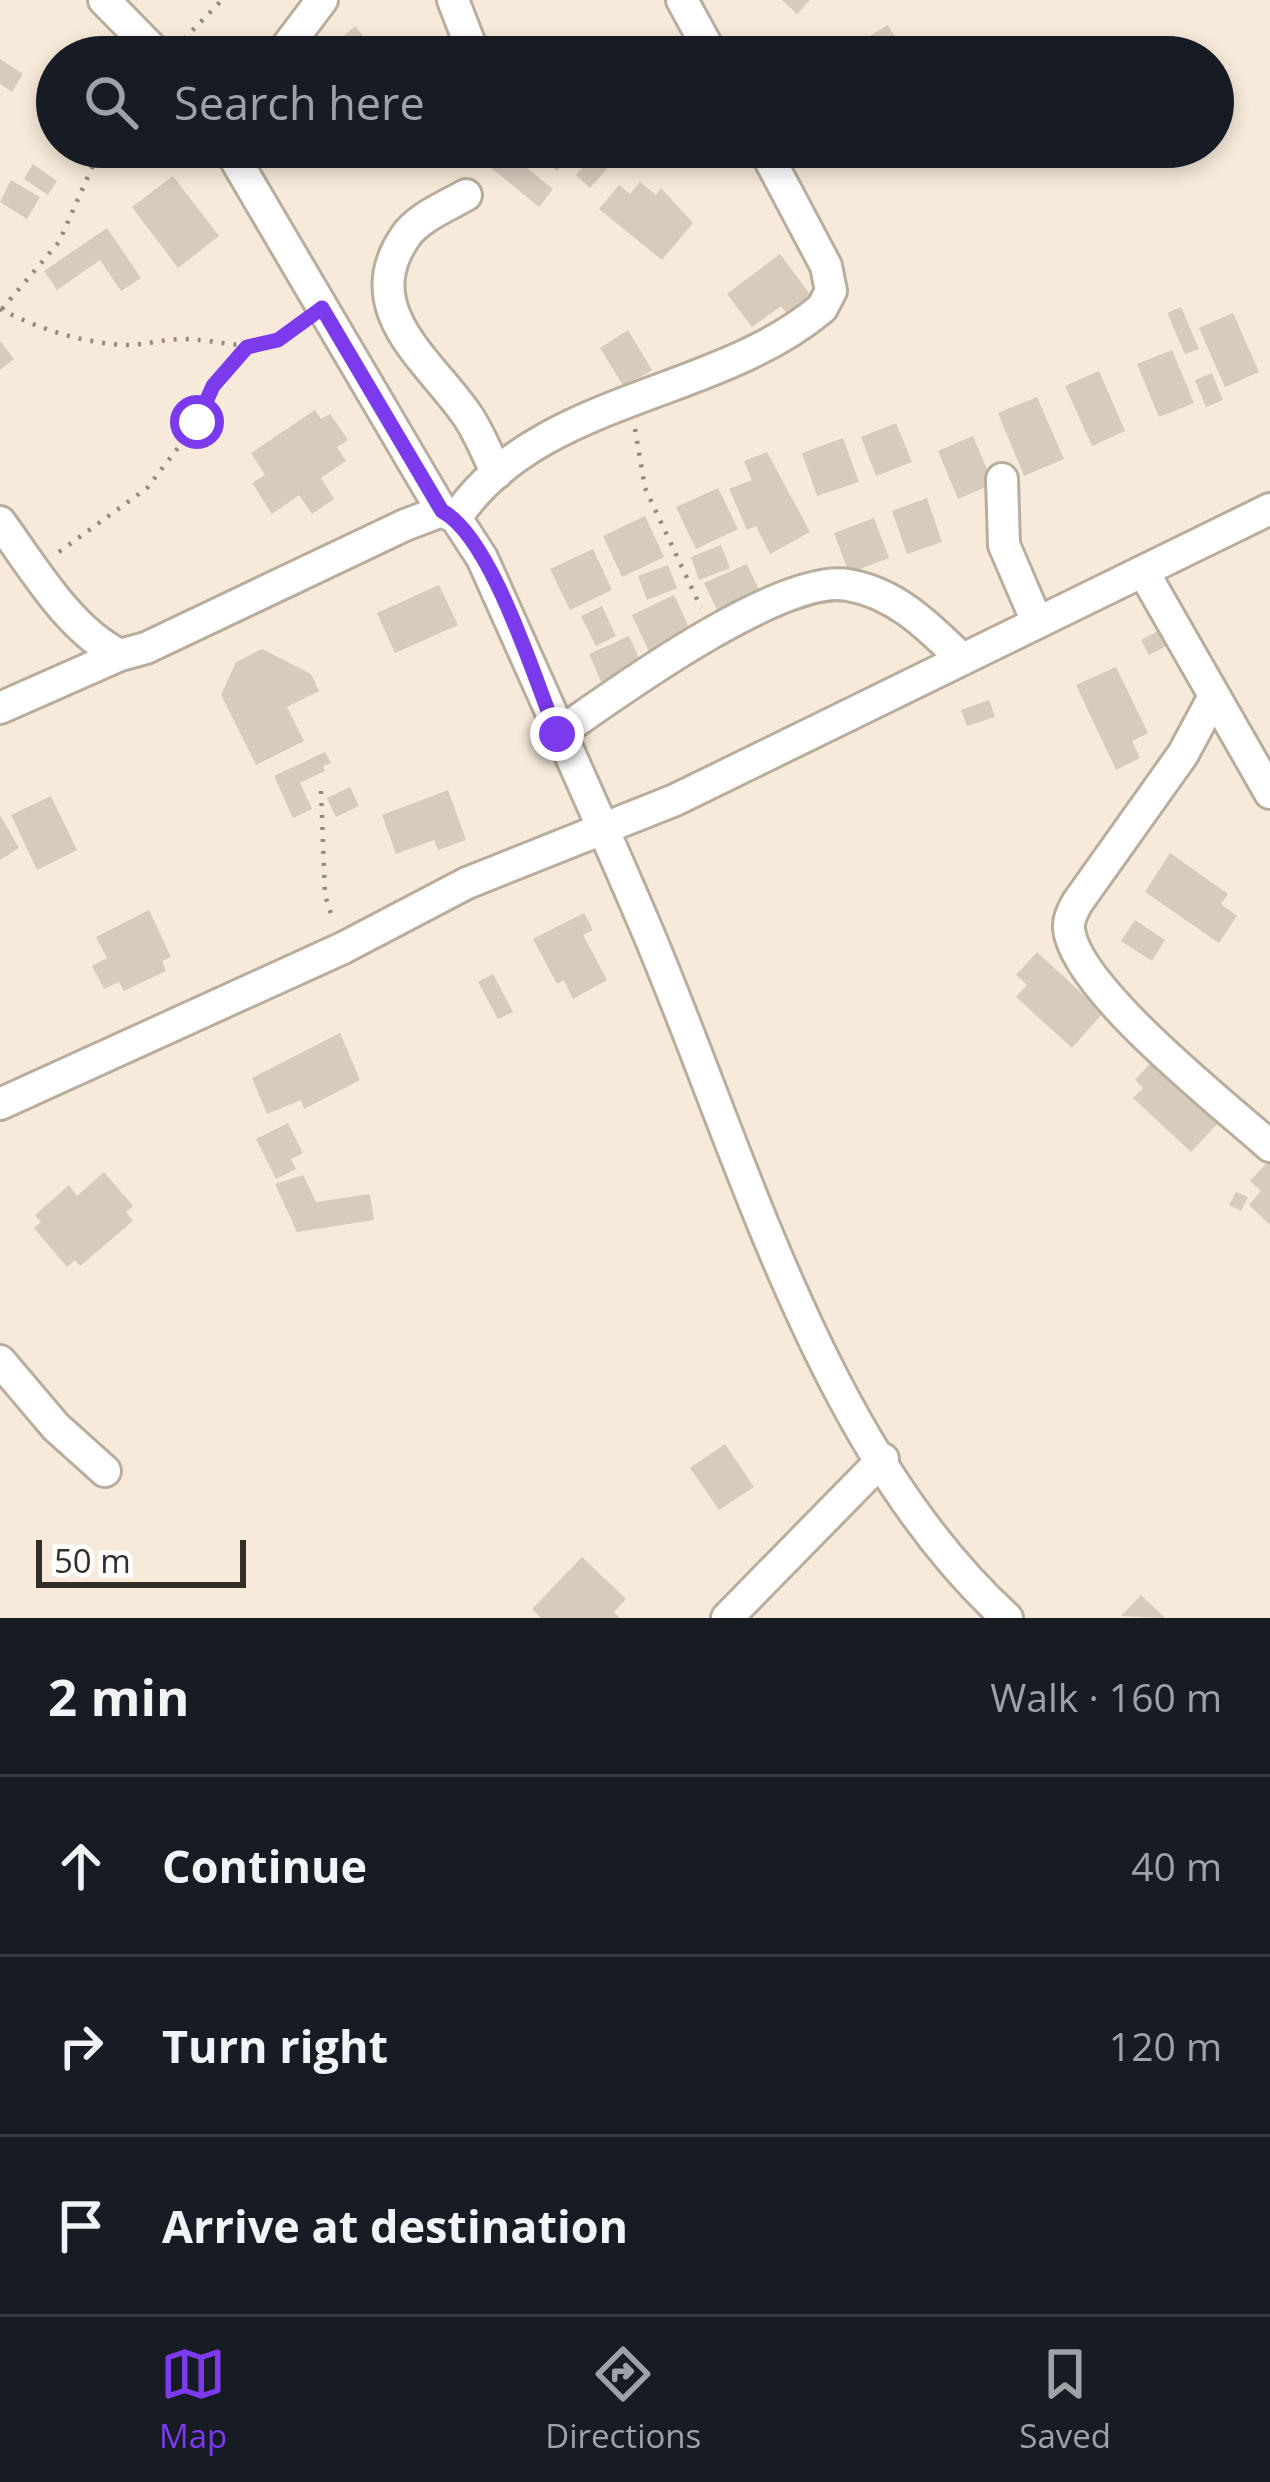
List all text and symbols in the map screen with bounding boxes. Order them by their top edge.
search box [36,36,1234,168]
icon: search [78,69,144,135]
text: Search here [174,72,425,133]
route start [170,395,224,449]
route end [530,707,584,761]
scale bar [36,1534,246,1587]
text: 50 m [54,1538,131,1583]
text: 2 min [48,1661,190,1731]
text: Walk · 160 m [990,1670,1222,1723]
icon: ahead [48,1833,114,1899]
text: Continue [162,1835,367,1896]
text: 40 m [1131,1839,1222,1892]
icon: right [48,2013,114,2079]
text: Turn right [162,2015,388,2076]
text: 120 m [1109,2019,1222,2072]
icon: arrive [48,2193,114,2259]
text: Arrive at destination [162,2195,628,2256]
tab: Map [159,2341,227,2458]
tab: Directions [545,2341,701,2458]
tab: Saved [1019,2341,1111,2458]

